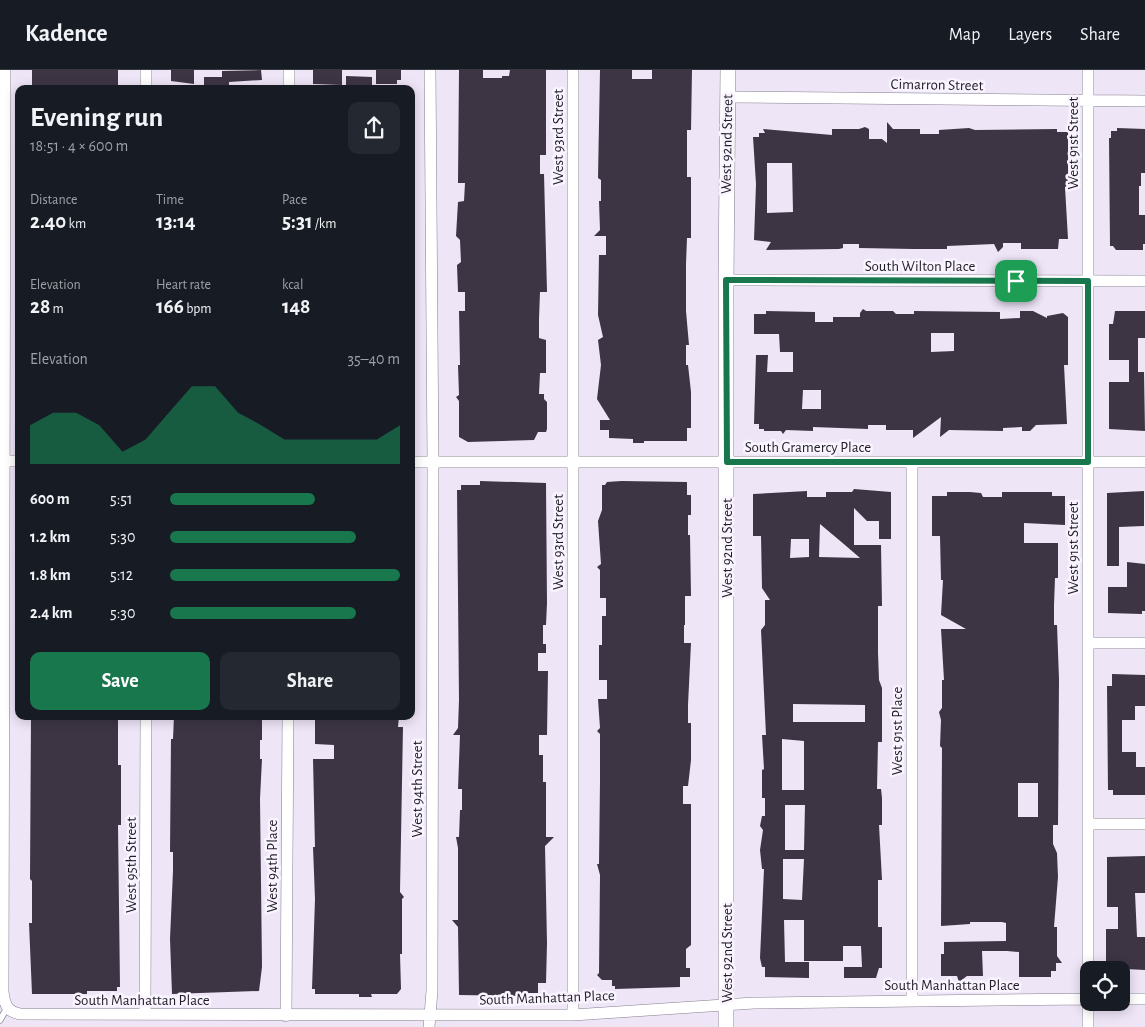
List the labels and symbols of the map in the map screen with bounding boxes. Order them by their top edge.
street label: Cimarron Street [891,77,984,93]
street label: West 93rd Street [551,89,566,185]
street label: West 92nd Street [719,94,735,194]
street label: West 91st Street [1066,96,1081,189]
street label: South Wilton Place [865,259,975,274]
pin [995,260,1037,302]
street label: South Gramercy Place [745,440,871,455]
street label: West 93rd Street [551,494,566,590]
street label: West 92nd Street [720,498,735,598]
street label: West 91st Street [1066,501,1081,594]
street label: West 91st Place [890,687,905,775]
street label: West 94th Street [410,740,425,838]
street label: West 95th Street [124,817,139,913]
street label: West 94th Place [265,819,280,912]
street label: West 92nd Street [720,903,735,1003]
street label: South Manhattan Place [884,978,1020,993]
street label: South Manhattan Place [479,988,615,1008]
street label: South Manhattan Place [74,993,210,1008]

